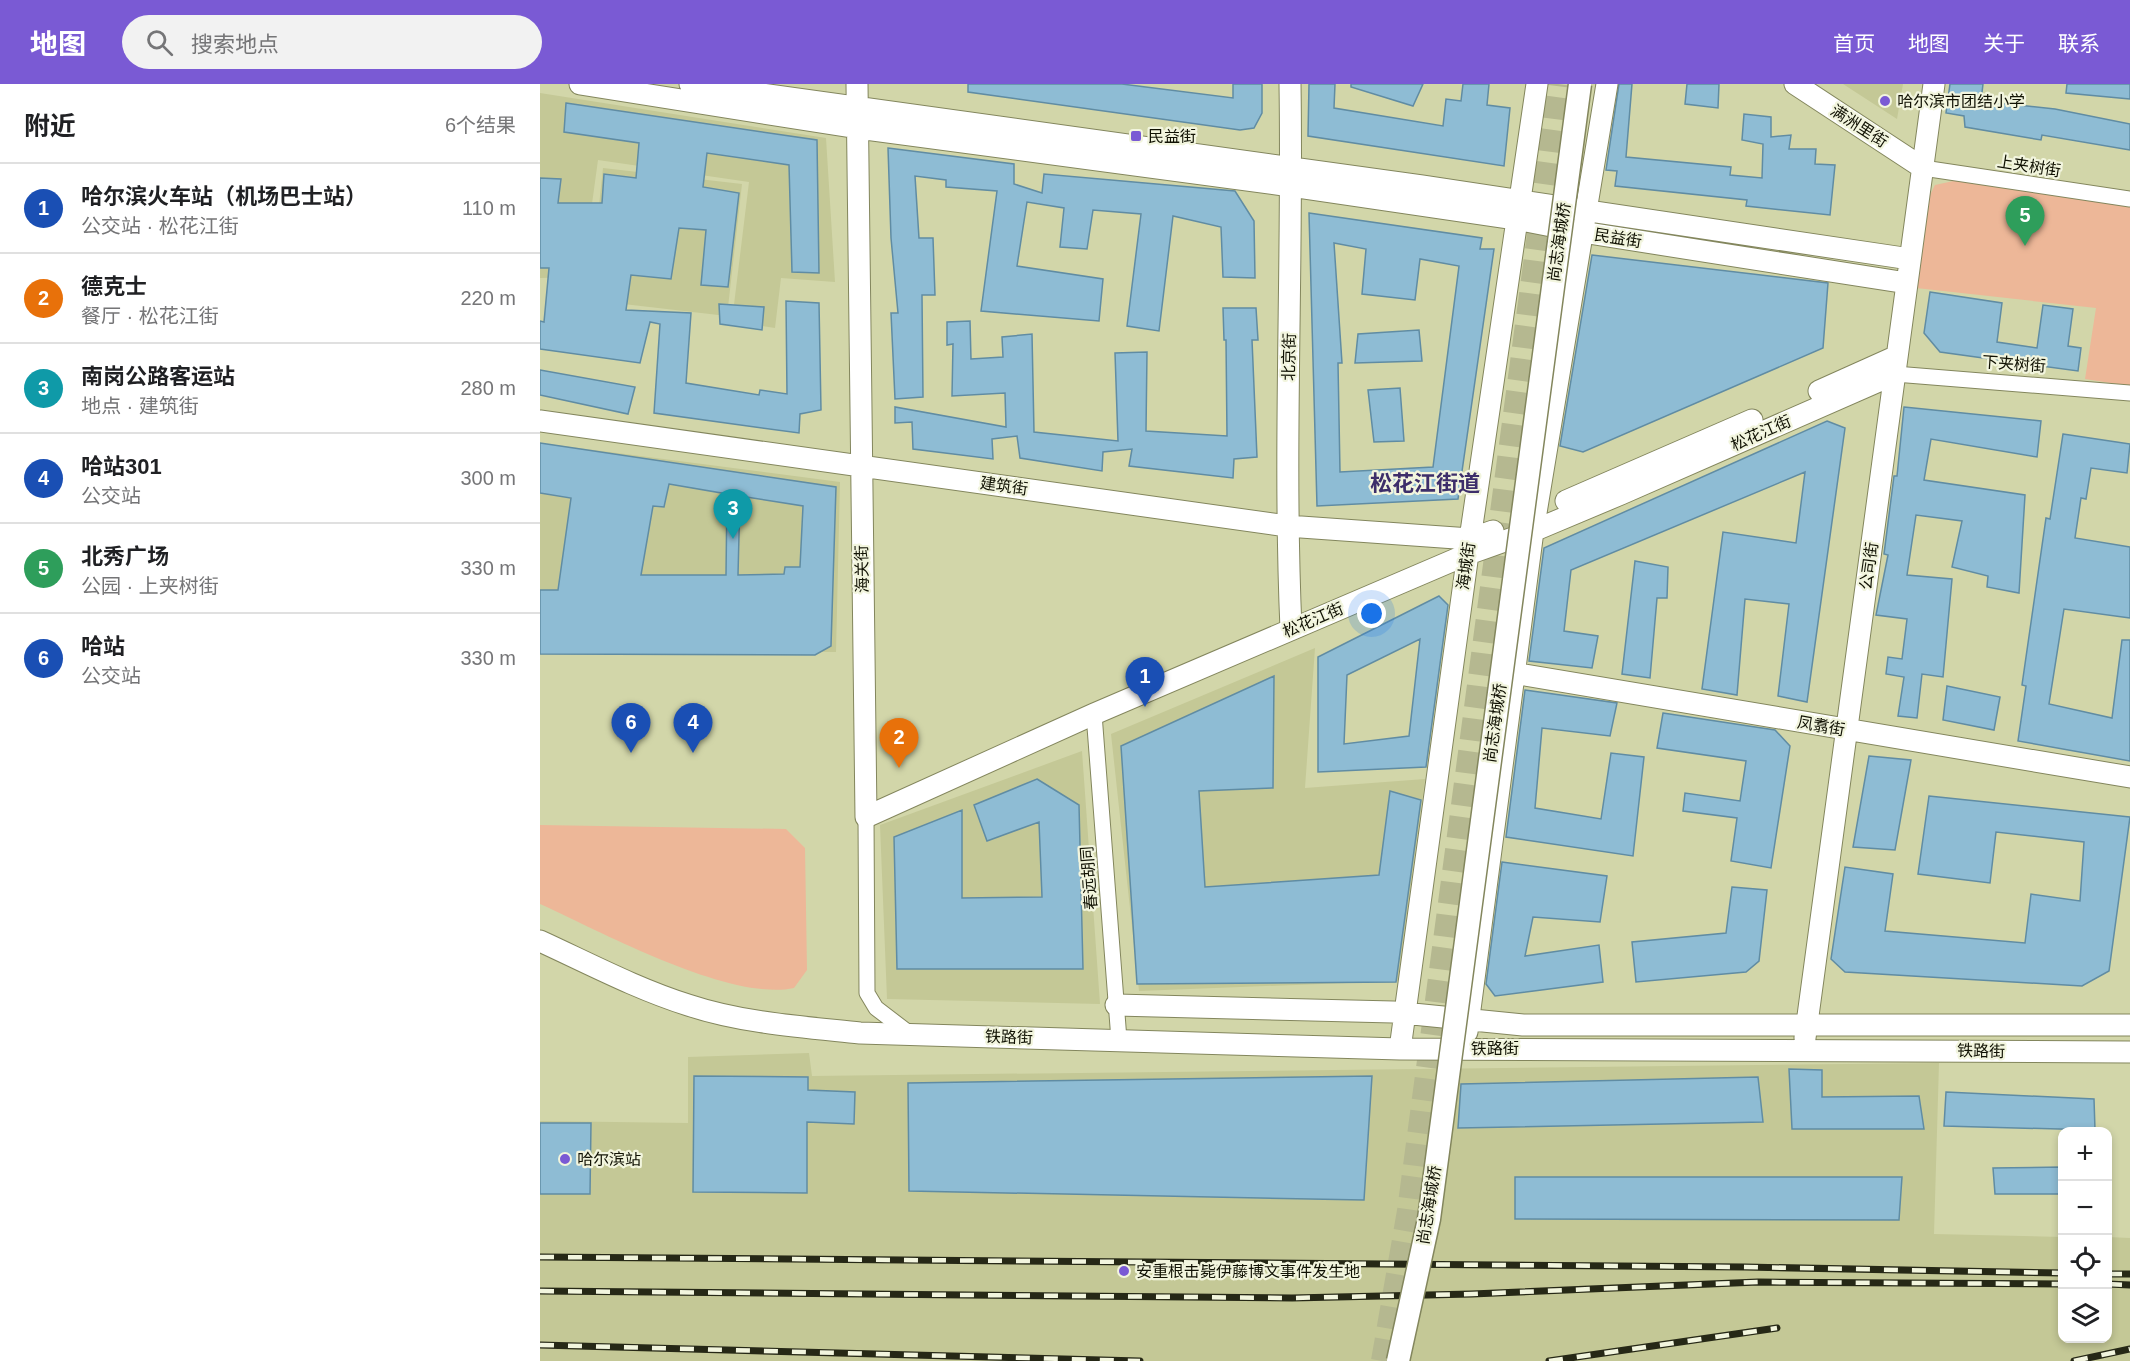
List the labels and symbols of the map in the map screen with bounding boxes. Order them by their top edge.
place label: 哈尔滨市团结小学 [1897,93,2025,110]
marker: 哈尔滨市团结小学 [1878,94,1892,108]
street label: 满洲里街 [1828,101,1890,151]
place label: 民益街 [1148,128,1196,145]
marker: 民益街 [1129,129,1143,143]
street label: 上夹树街 [1996,153,2062,179]
pin: 5 [2006,196,2044,246]
street label: 尚志海城桥 [1545,201,1573,283]
street label: 民益街 [1593,226,1643,250]
street label: 北京街 [1280,333,1298,381]
street label: 下夹树街 [1981,353,2047,375]
street label: 松花江街 [1728,412,1794,454]
district label: 松花江街道 [1370,471,1480,496]
street label: 建筑街 [979,474,1029,498]
pin: 3 [714,490,752,539]
street label: 海城街 [1454,541,1478,591]
street label: 公司街 [1857,541,1881,591]
street label: 海关街 [853,545,871,593]
your location [1357,599,1386,628]
street label: 松花江街 [1280,600,1346,640]
pin: 1 [1126,658,1164,707]
street label: 尚志海城桥 [1481,682,1509,764]
pin: 6 [612,704,650,753]
pin: 4 [674,704,712,753]
street label: 凤翥街 [1796,713,1846,739]
pin: 2 [880,718,918,768]
street label: 春远胡同 [1078,845,1100,911]
street label: 铁路街 [985,1028,1033,1046]
street label: 铁路街 [1471,1040,1519,1057]
street label: 铁路街 [1957,1042,2005,1060]
place label: 哈尔滨站 [577,1151,641,1168]
marker: 哈尔滨站 [558,1152,572,1166]
street label: 尚志海城桥 [1414,1164,1444,1246]
place label: 安重根击毙伊藤博文事件发生地 [1136,1263,1360,1280]
marker: 安重根击毙伊藤博文事件发生地 [1117,1264,1131,1278]

